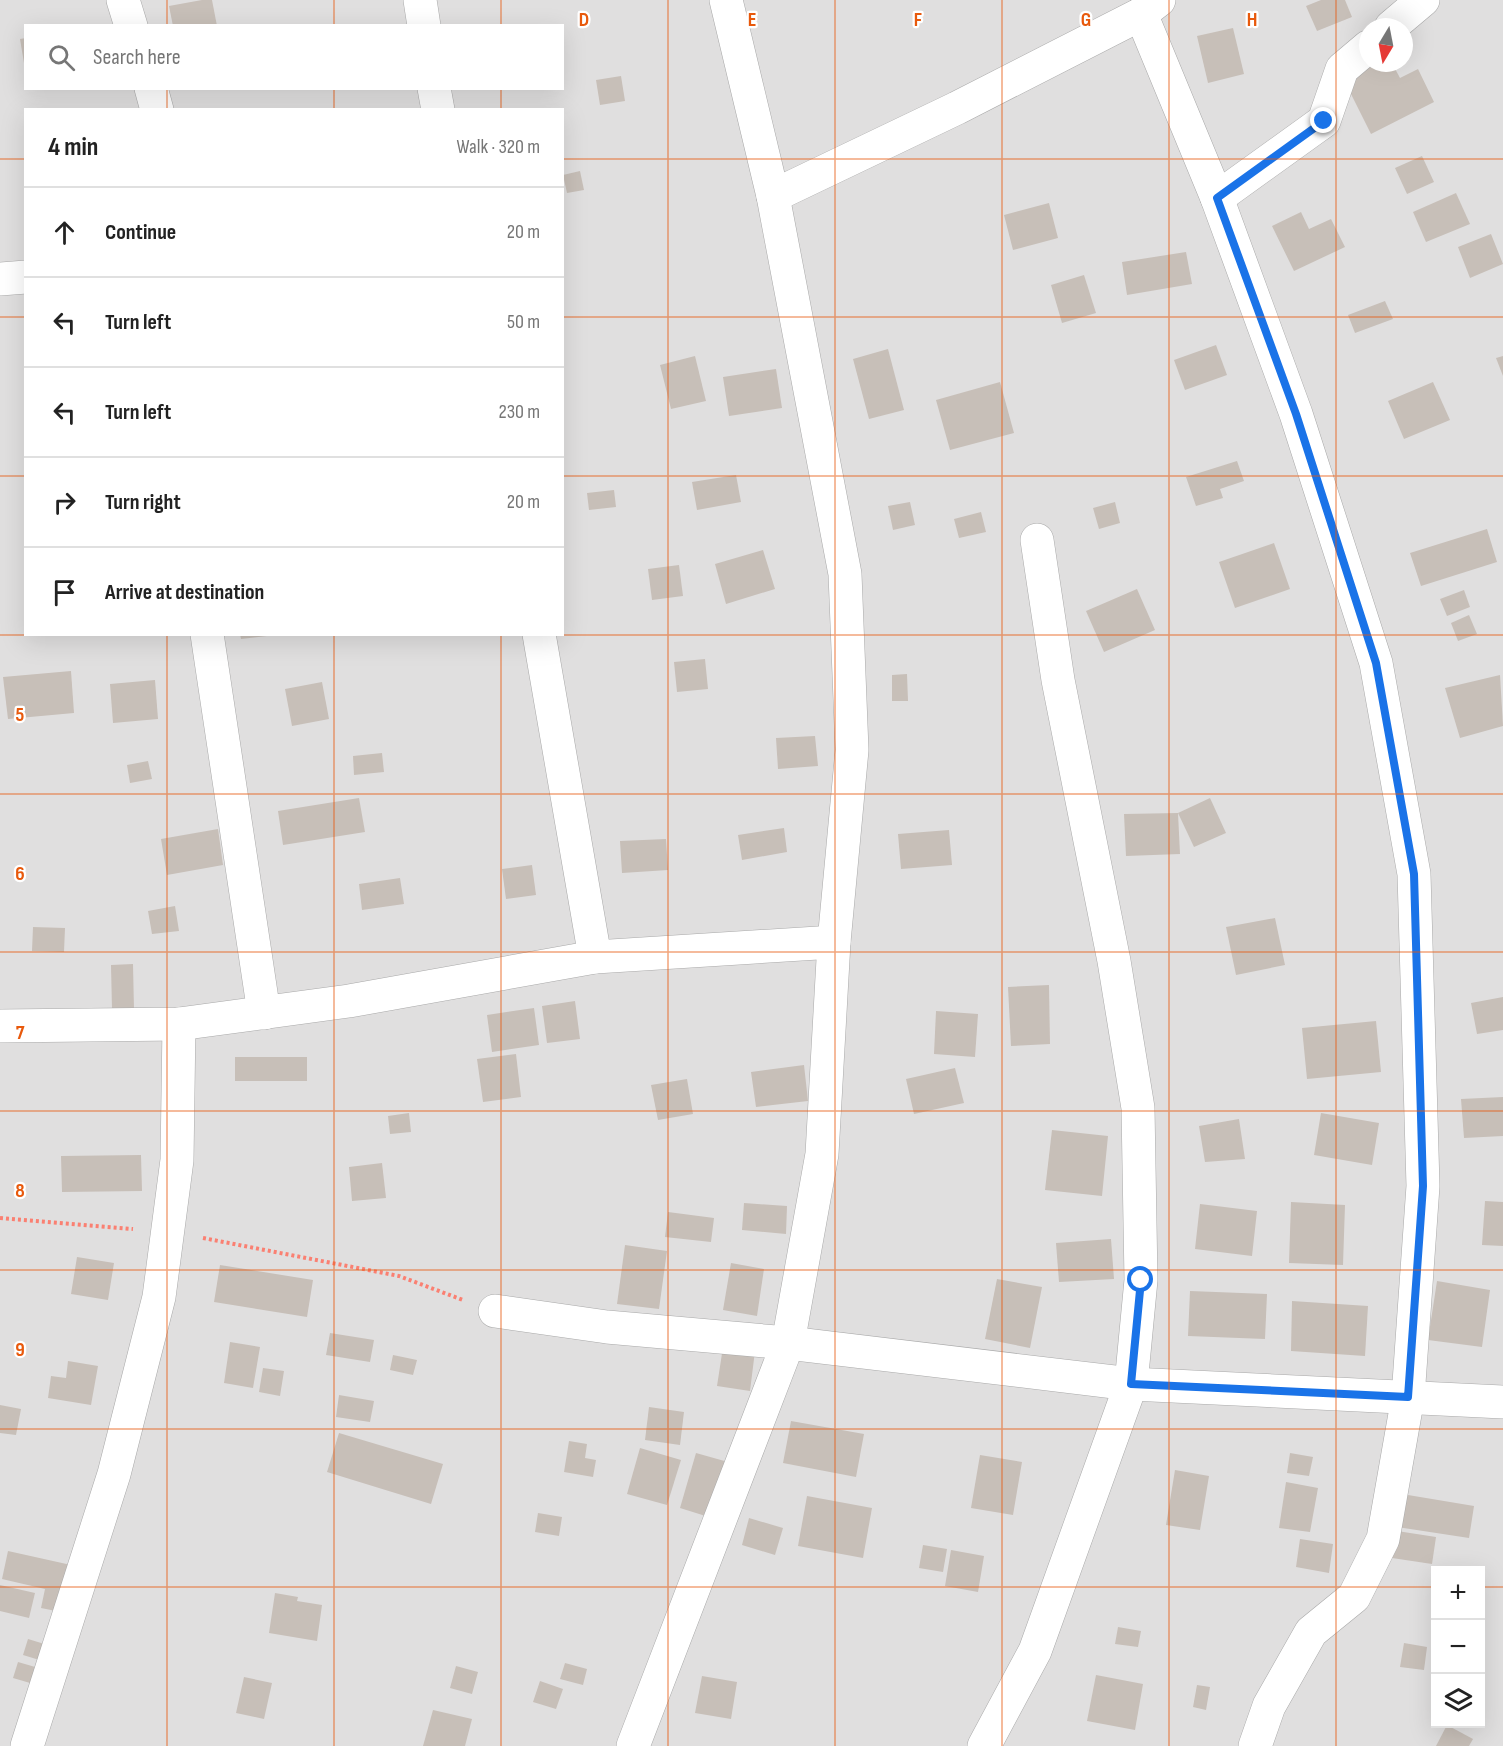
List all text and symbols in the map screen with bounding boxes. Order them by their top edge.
text: D [579,8,589,32]
text: E [748,8,756,32]
text: F [914,8,922,32]
text: G [1081,8,1091,32]
text: H [1247,8,1257,32]
north arrow [1359,18,1413,72]
search box [24,24,564,90]
icon: search [45,41,78,74]
text: Search here [93,44,180,71]
route end [1310,107,1336,133]
text: 4 min [48,132,98,163]
text: Walk · 320 m [457,135,540,159]
icon: ahead [48,216,81,249]
text: Continue [105,219,176,246]
text: 20 m [507,220,540,244]
icon: left [48,306,81,339]
text: Turn left [105,309,171,336]
text: 50 m [507,310,540,334]
icon: left [48,396,81,429]
text: Turn left [105,399,171,426]
text: 230 m [498,400,540,424]
icon: right [48,486,81,519]
text: Turn right [105,489,181,516]
text: 20 m [507,490,540,514]
icon: arrive [48,576,81,609]
text: Arrive at destination [105,579,264,606]
text: 5 [16,703,25,727]
text: 6 [15,862,25,886]
text: 7 [16,1021,25,1045]
text: 8 [15,1179,25,1203]
route start [1127,1266,1153,1292]
text: 9 [15,1338,25,1362]
map controls [1431,1566,1485,1728]
button: + [1431,1566,1485,1620]
button: − [1431,1620,1485,1674]
button: layers [1431,1674,1485,1728]

